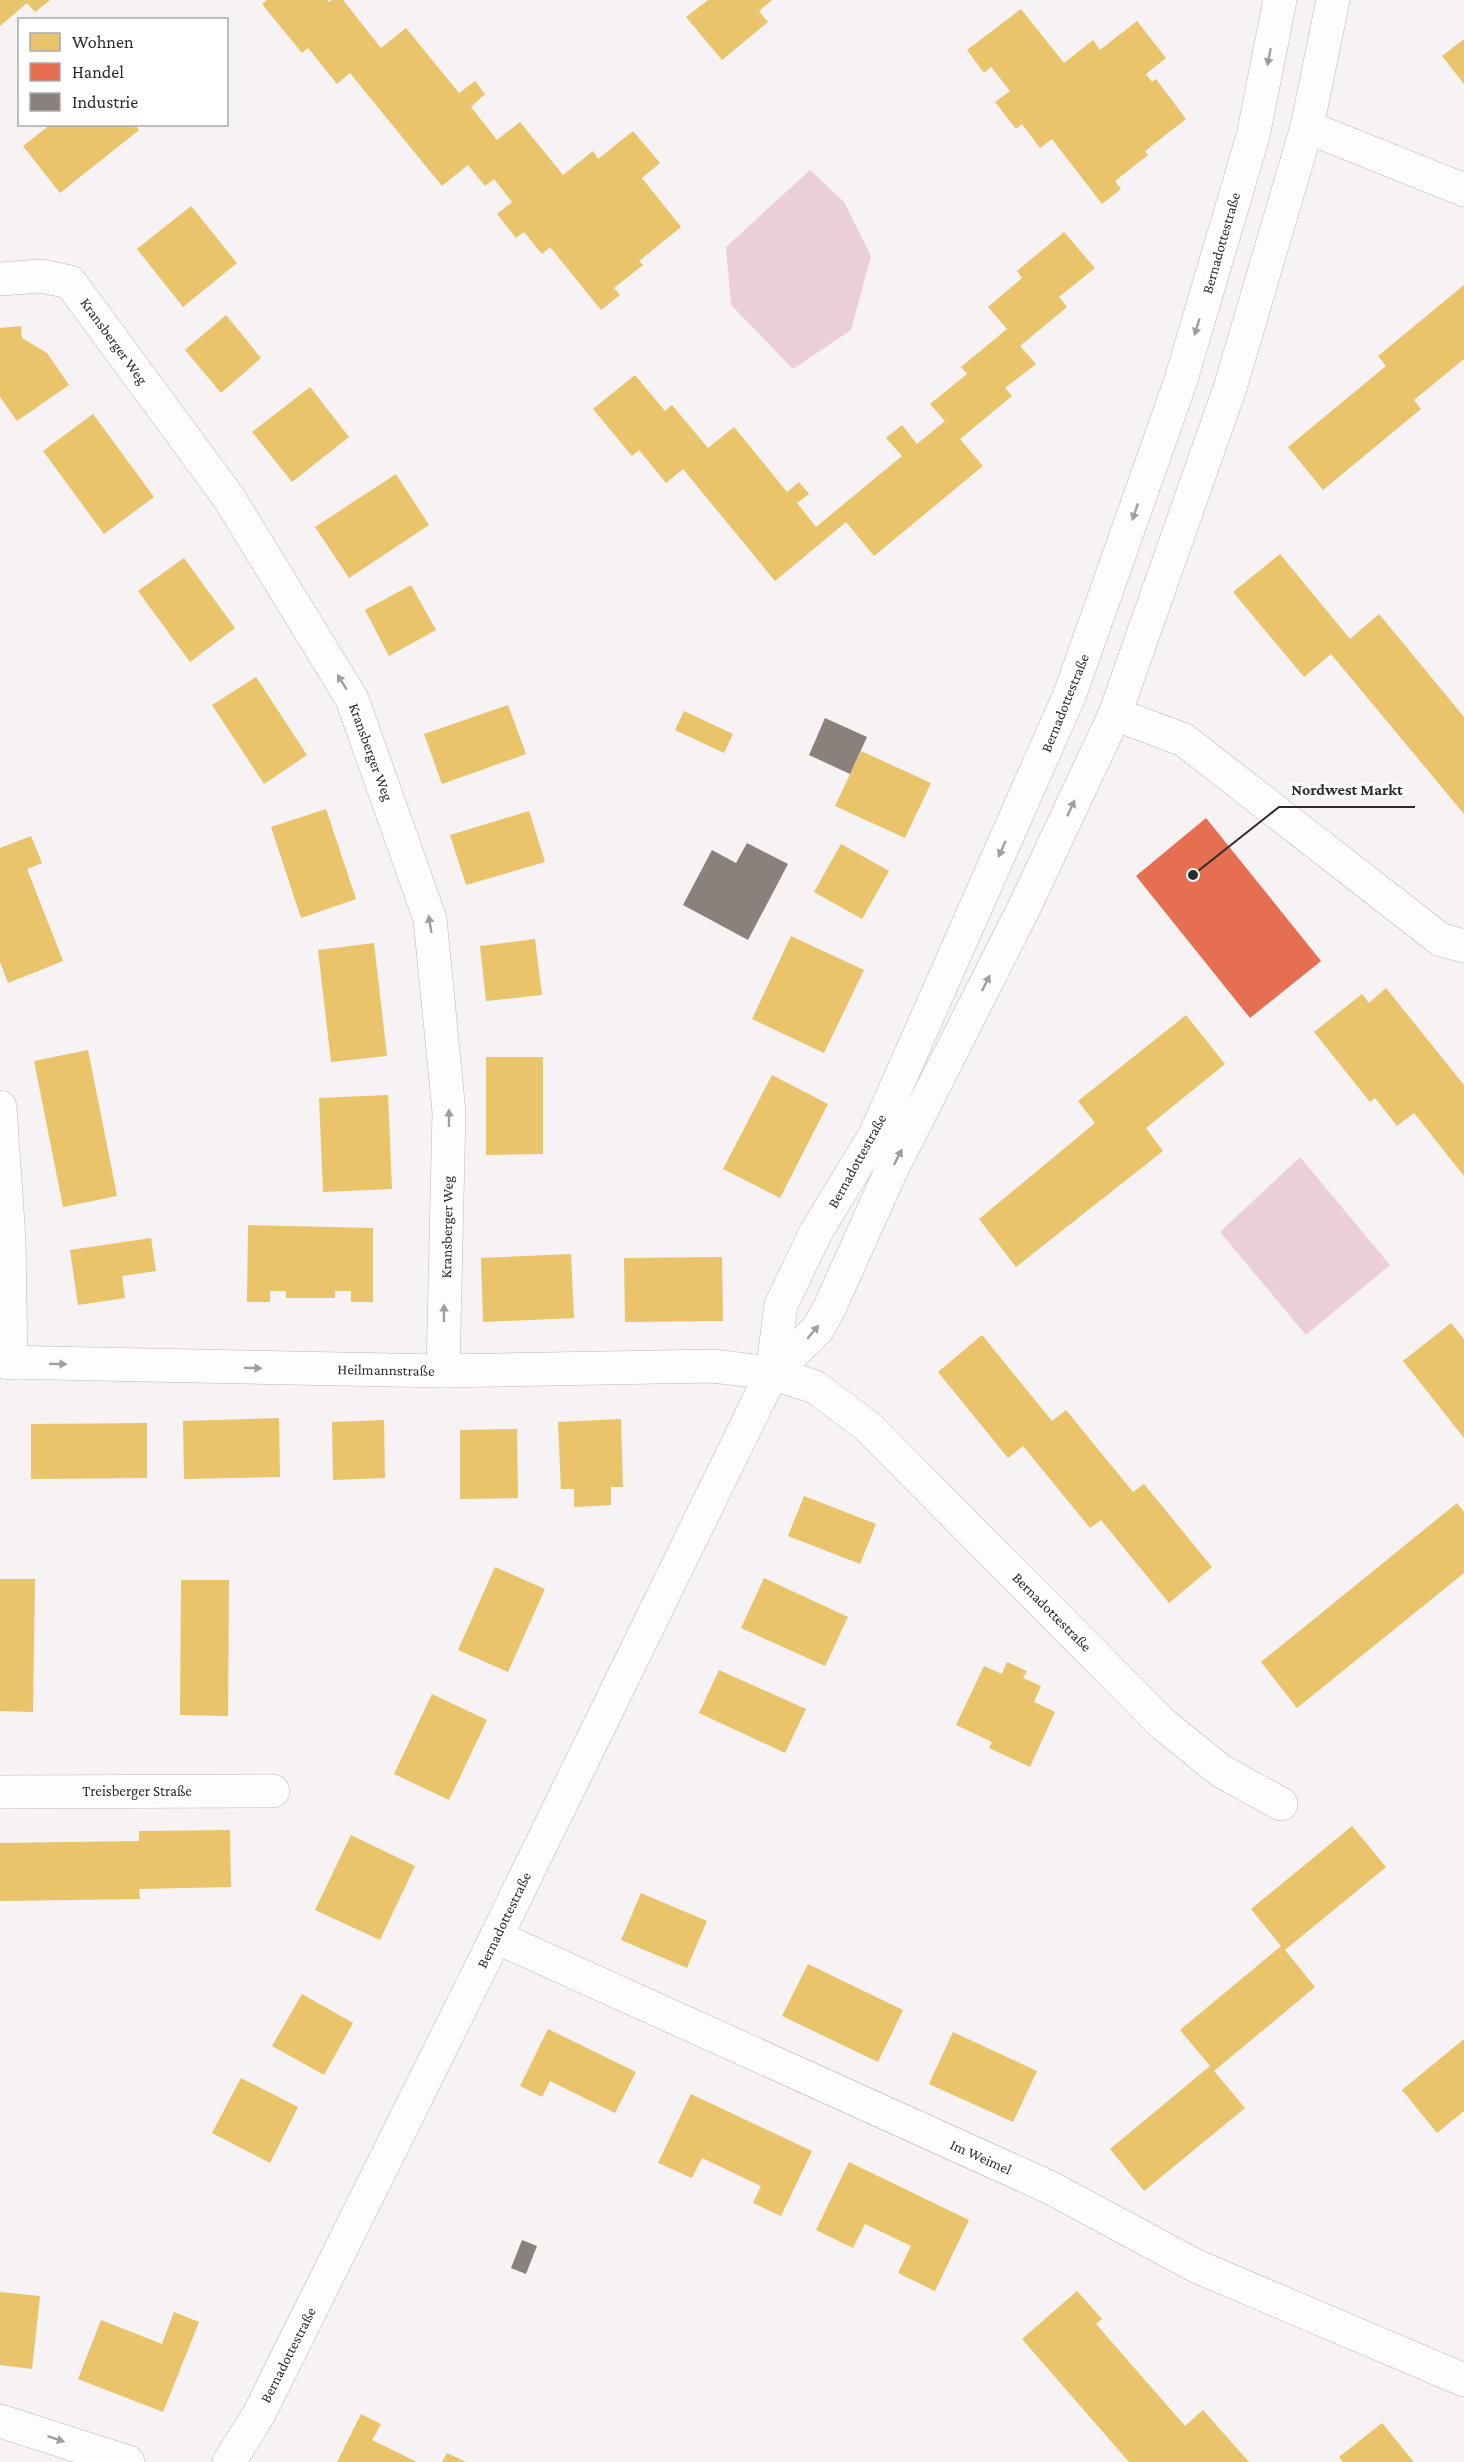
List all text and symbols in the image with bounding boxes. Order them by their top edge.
legend [18,18,228,126]
text: Wohnen [72,32,134,52]
one-way arrow [1264,48,1273,67]
text: Handel [72,62,124,82]
text: Industrie [72,92,138,112]
street label: Bernadottestraße [1199,190,1243,296]
street label: Kransberger Weg [77,295,151,388]
one-way arrow [1192,318,1201,336]
one-way arrow [1129,503,1139,521]
street label: Bernadottestraße [1038,651,1092,755]
one-way arrow [336,674,347,690]
street label: Kransberger Weg [345,701,396,803]
callout: Nordwest Markt [1279,773,1415,807]
text: Nordwest Markt [1291,781,1403,798]
one-way arrow [1067,799,1076,816]
one-way arrow [997,841,1007,859]
one-way arrow [425,914,434,933]
one-way arrow [981,974,991,991]
one-way arrow [444,1109,454,1128]
street label: Bernadottestraße [825,1111,890,1211]
one-way arrow [894,1149,903,1166]
street label: Kransberger Weg [438,1176,457,1279]
one-way arrow [440,1303,449,1322]
one-way arrow [807,1324,820,1340]
one-way arrow [49,1359,68,1368]
street label: Heilmannstraße [337,1361,435,1379]
one-way arrow [244,1363,263,1372]
street label: Bernadottestraße [1009,1569,1095,1655]
street label: Treisberger Straße [82,1783,192,1800]
street label: Bernadottestraße [474,1869,534,1971]
street label: Im Weimel [948,2136,1014,2178]
street label: Bernadottestraße [257,2304,319,2405]
one-way arrow [47,2435,65,2444]

